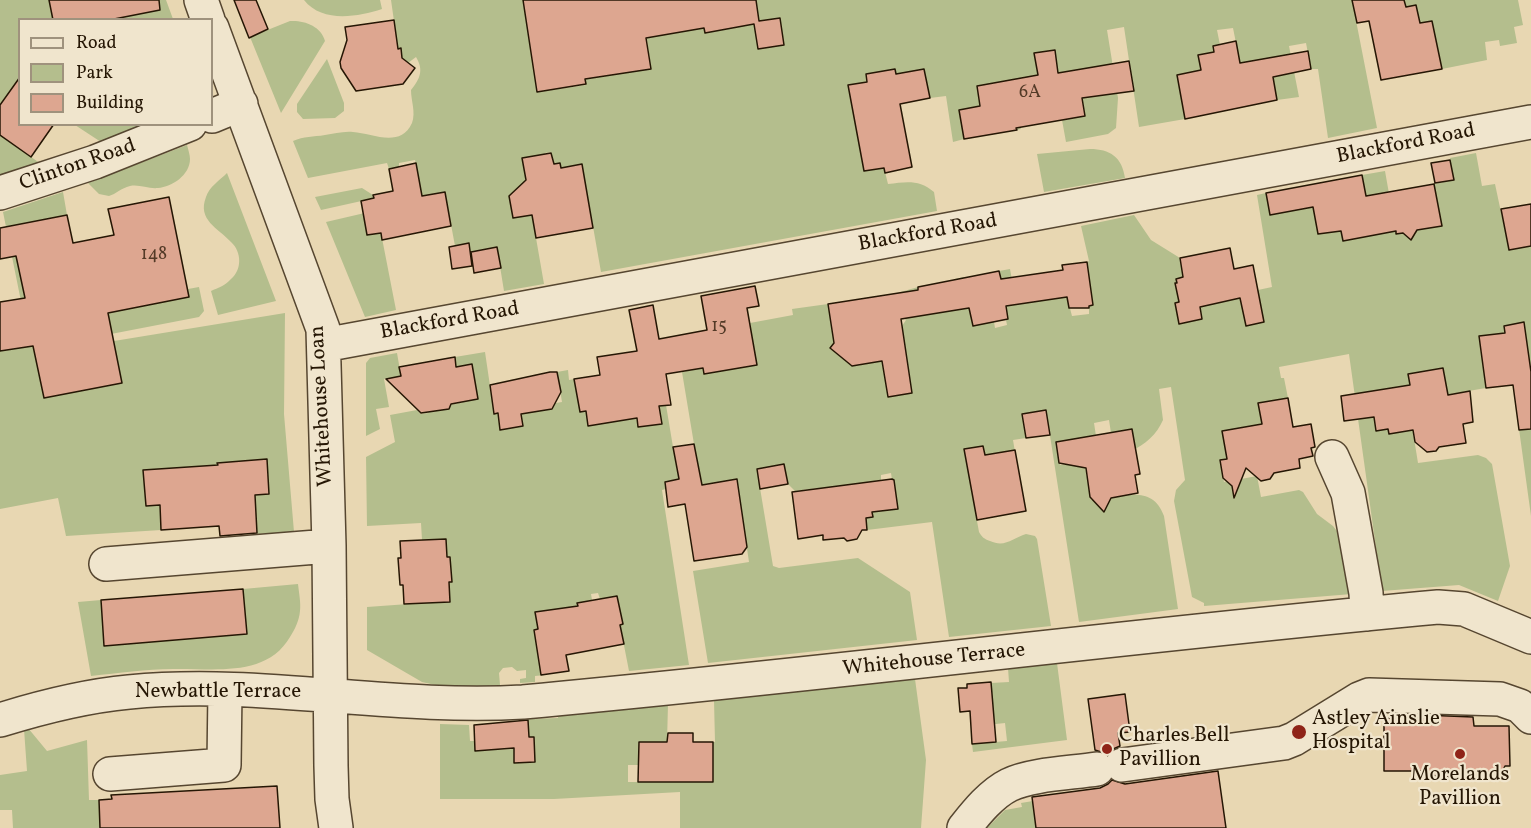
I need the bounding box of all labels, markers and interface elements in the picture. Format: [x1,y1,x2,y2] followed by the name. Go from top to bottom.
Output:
[18,18,213,126] legend
[76,31,117,56] text: Road
[76,61,113,86] text: Park
[1019,83,1041,105] house number: 6A
[76,91,144,116] text: Building
[1335,119,1477,171] street label: Blackford Road
[17,134,139,198] street label: Clinton Road
[857,209,999,259] street label: Blackford Road
[141,245,167,267] house number: 148
[379,297,521,347] street label: Blackford Road
[711,317,727,339] house number: 15
[306,325,340,487] street label: Whitehouse Loan
[841,639,1027,683] street label: Whitehouse Terrace
[135,680,301,706] street label: Newbattle Terrace
[1312,707,1440,757] place label: Astley Ainslie Hospital
[1290,723,1308,741] marker: Astley Ainslie Hospital
[1119,724,1230,774] place label: Charles Bell Pavillion
[1100,742,1114,756] marker: Charles Bell Pavillion
[1453,747,1467,761] marker: Morelands Pavillion
[1410,763,1510,813] place label: Morelands Pavillion

